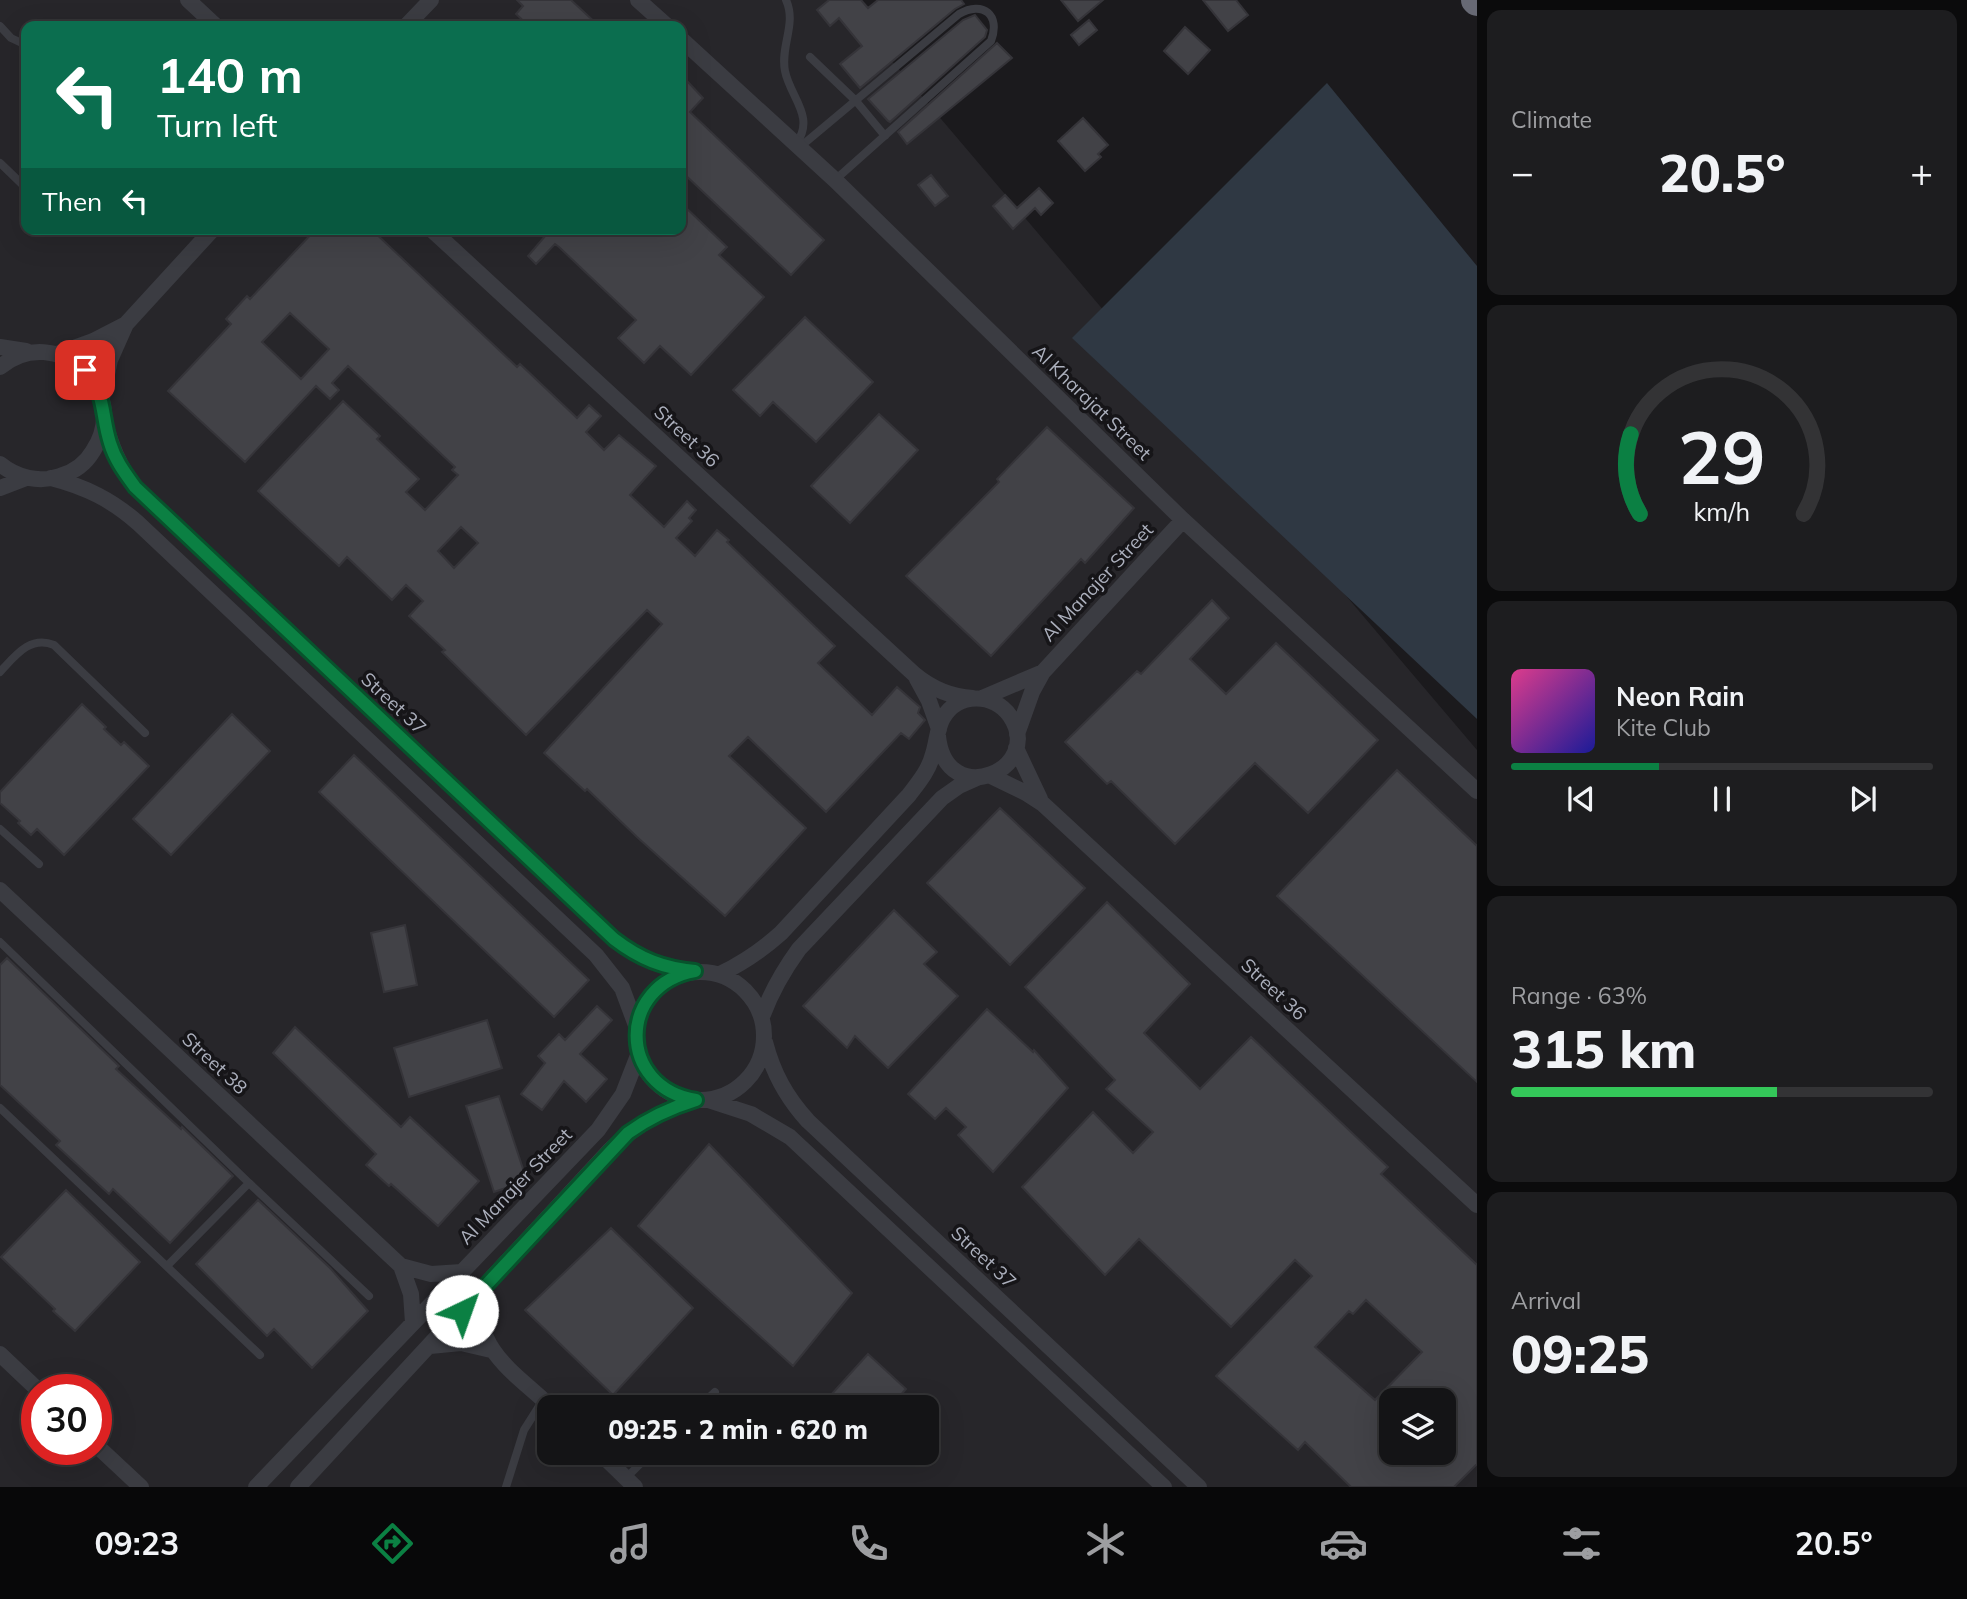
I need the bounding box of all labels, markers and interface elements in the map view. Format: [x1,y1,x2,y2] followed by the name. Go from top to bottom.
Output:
[157,44,303,105] text: 140 m
[42,49,133,140] icon: left
[157,105,277,145] text: Turn left
[1511,105,1592,134] text: Climate
[1658,140,1786,205] text: 20.5°
[1511,148,1534,196] text: −
[1910,148,1933,196] text: +
[116,182,154,220] icon: left
[42,185,102,218] text: Then
[1027,339,1157,465] street label: Al Kharajat Street
[55,340,115,400] pin
[66,351,104,389] icon: arrive
[649,400,725,472] street label: Street 36
[1678,412,1766,503] text: 29
[1694,496,1750,527] text: km/h
[1036,518,1158,646] street label: Al Manajer Street
[356,667,432,739] street label: Street 37
[1616,680,1745,713] text: Neon Rain
[1616,713,1711,742] text: Kite Club
[1562,780,1600,818] icon: previous
[1703,780,1741,818] icon: pause
[1844,780,1882,818] icon: next
[1236,953,1312,1025] street label: Street 36
[1511,981,1647,1010] text: Range · 63%
[1511,1016,1696,1081] text: 315 km
[177,1027,253,1099] street label: Street 38
[453,1122,577,1249] street label: Al Manajer Street
[946,1221,1022,1293] street label: Street 37
[425,1274,499,1348] position arrow
[1511,1286,1581,1315] text: Arrival
[1511,1321,1649,1386] text: 09:25
[21,1374,112,1465] speed limit sign: 30
[1379,1388,1456,1465] map controls
[1379,1388,1456,1465] button: layers
[608,1413,868,1446] text: 09:25 · 2 min · 620 m
[368,1519,417,1568] icon: directions
[606,1519,655,1568] icon: music
[844,1519,893,1568] icon: phone
[1081,1519,1130,1568] icon: climate
[1319,1519,1368,1568] icon: car
[1557,1519,1606,1568] icon: filters
[94,1523,179,1563] text: 09:23
[1795,1523,1873,1563] text: 20.5°

